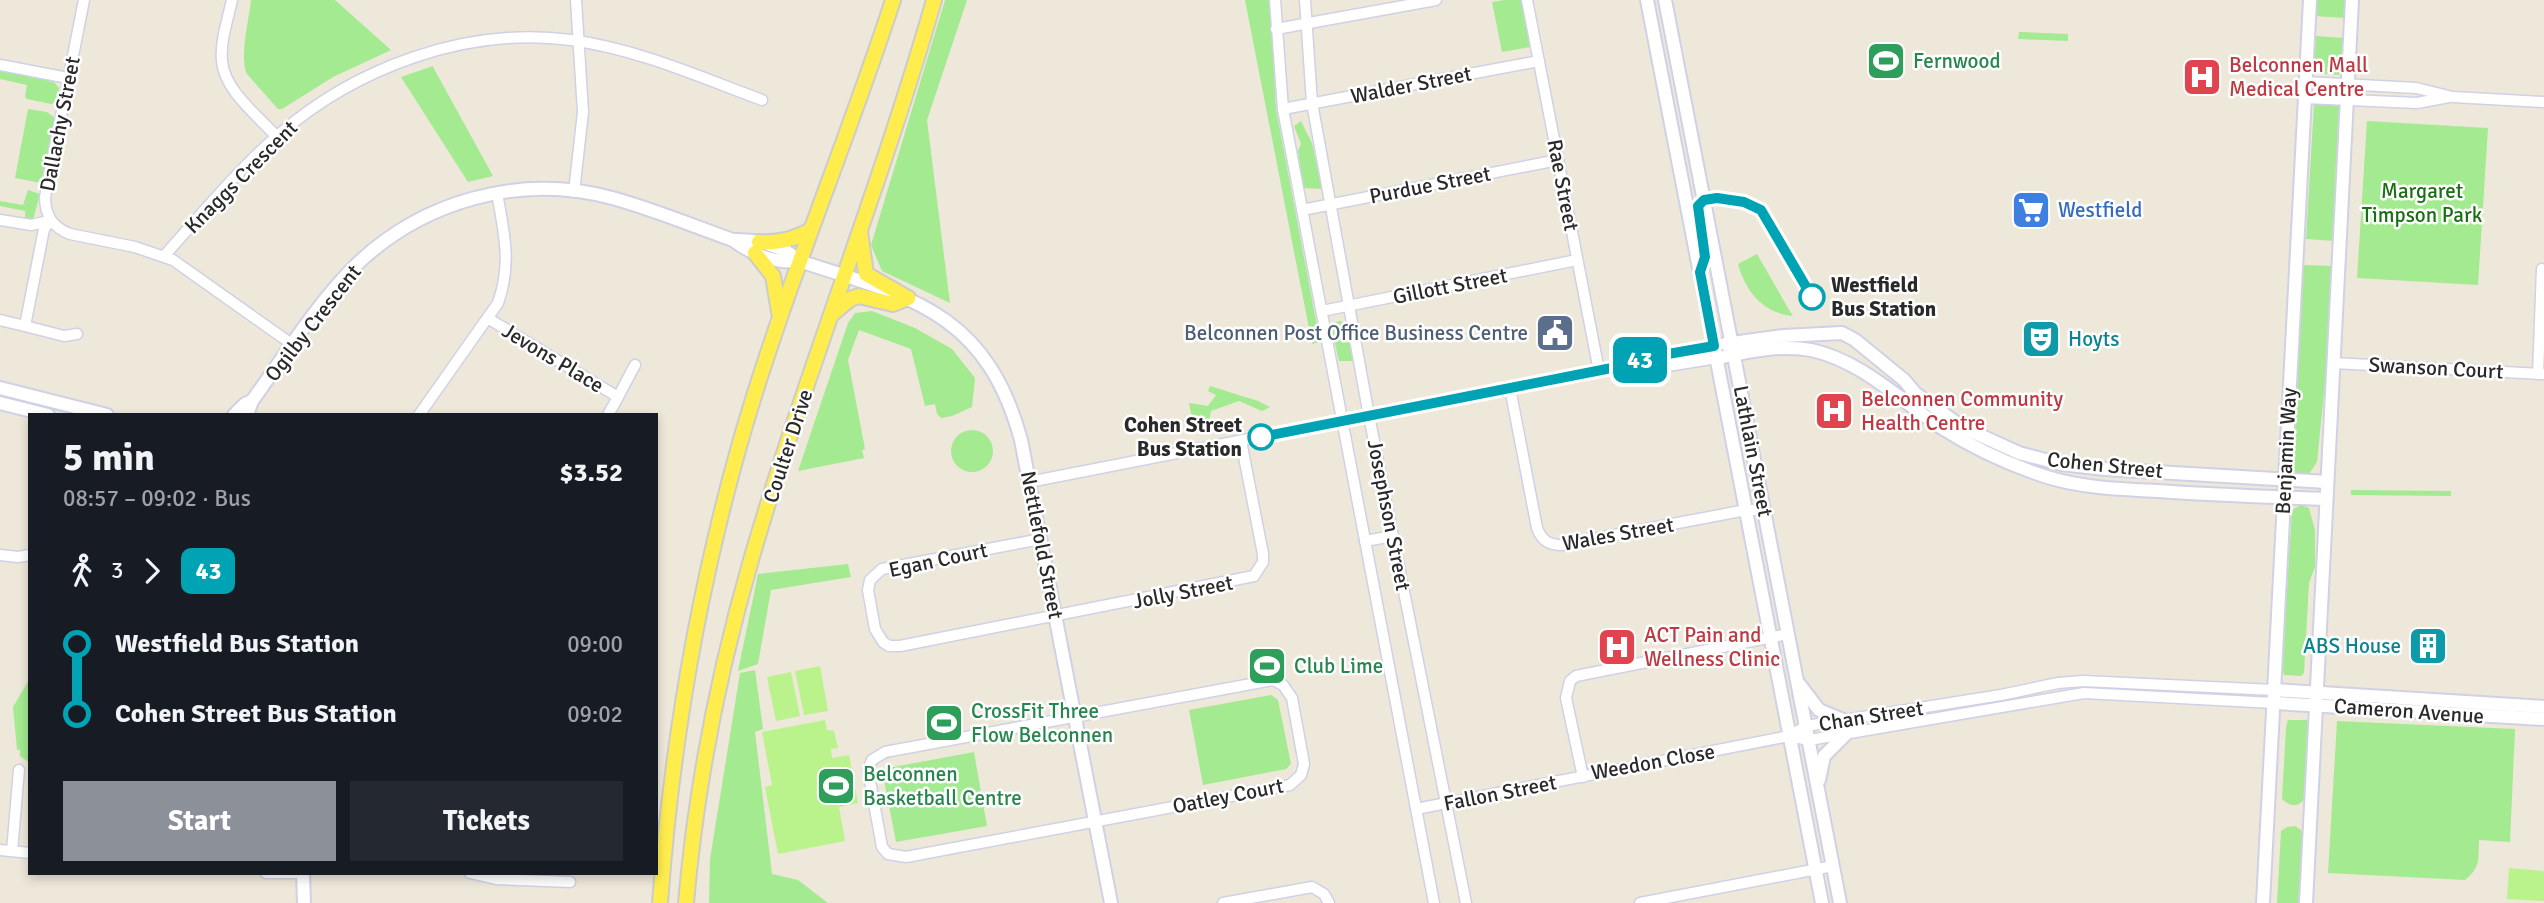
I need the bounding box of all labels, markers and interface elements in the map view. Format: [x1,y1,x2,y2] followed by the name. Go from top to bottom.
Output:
[1865,40,1907,82] sports icon: Fernwood
[1913,48,2001,74] place label: Fernwood
[2229,52,2368,102] place label: Belconnen Mall Medical Centre
[34,54,86,194] street label: Dallachy Street
[2181,56,2223,98] hospital icon: Belconnen Mall Medical Centre
[1348,61,1474,109] street label: Walder Street
[179,115,303,239] street label: Knaggs Crescent
[1541,137,1585,233] street label: Rae Street
[1367,160,1493,210] street label: Purdue Street
[2362,178,2483,228] park label: Margaret Timpson Park
[2010,189,2052,231] supermarket icon: Westfield
[2058,197,2142,223] place label: Westfield
[259,259,367,387] street label: Ogilby Crescent
[1391,262,1509,310] street label: Gillott Street
[1831,272,1936,322] place label: Westfield Bus Station
[1799,284,1825,310] marker: Westfield Bus Station
[1534,312,1576,354] public building icon: Belconnen Post Office Business Centre
[497,317,609,399] street label: Jevons Place
[2020,318,2062,360] theatre icon: Hoyts
[1184,320,1528,346] place label: Belconnen Post Office Business Centre
[2068,326,2119,352] place label: Hoyts
[1608,337,1672,383] line badge: 43
[1627,345,1653,375] text: 43
[2368,351,2504,385] street label: Swanson Court
[1728,383,1778,519] street label: Lathlain Street
[757,386,819,506] street label: Coulter Drive
[1861,386,2063,436] place label: Belconnen Community Health Centre
[2270,387,2302,515] street label: Benjamin Way
[1813,390,1855,432] hospital icon: Belconnen Community Health Centre
[1124,412,1242,462] place label: Cohen Street Bus Station
[1248,424,1274,450] marker: Cohen Street Bus Station
[63,434,155,481] text: 5 min
[1362,437,1416,593] street label: Josephson Street
[2046,446,2164,484] street label: Cohen Street
[559,457,623,489] text: $3.52
[1015,469,1069,621] street label: Nettlefold Street
[63,484,251,513] text: 08:57 – 09:02 · Bus
[1560,511,1676,557] street label: Wales Street
[886,537,990,583] street label: Egan Court
[63,552,101,590] icon: walk
[133,552,171,590] icon: forward
[111,556,123,585] text: 3
[195,556,221,586] text: 43
[1131,570,1235,614] street label: Jolly Street
[1644,622,1780,672] place label: ACT Pain and Wellness Clinic
[2407,625,2449,667] building icon: ABS House
[1596,626,1638,668] hospital icon: ACT Pain and Wellness Clinic
[115,628,359,660] text: Westfield Bus Station
[567,630,623,659] text: 09:00
[2303,633,2401,659] place label: ABS House
[1246,645,1288,687] sports icon: Club Lime
[1294,653,1383,679] place label: Club Lime
[2333,693,2485,729] street label: Cameron Avenue
[1817,695,1925,737] street label: Chan Street
[115,698,397,730] text: Cohen Street Bus Station
[971,698,1113,748] place label: CrossFit Three Flow Belconnen
[567,700,623,729] text: 09:02
[923,702,965,744] sports icon: CrossFit Three Flow Belconnen
[1589,738,1717,786] street label: Weedon Close
[863,761,1022,811] place label: Belconnen Basketball Centre
[815,765,857,807] sports icon: Belconnen Basketball Centre
[1441,769,1559,817] street label: Fallon Street
[1170,773,1286,819] street label: Oatley Court
[63,781,336,861] button: Start
[350,781,623,861] button: Tickets

